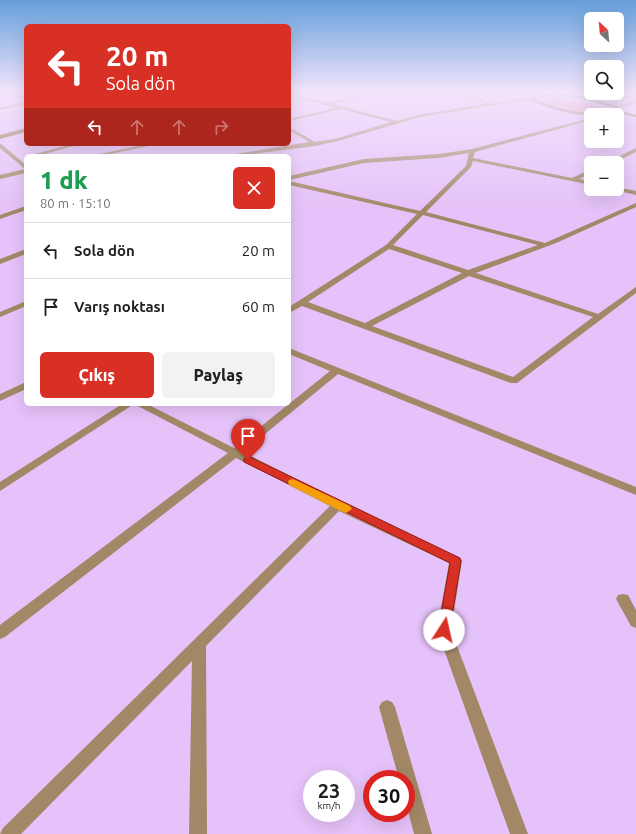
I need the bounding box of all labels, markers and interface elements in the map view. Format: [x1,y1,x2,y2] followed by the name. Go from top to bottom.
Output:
[584,12,624,52] north arrow
[584,12,624,196] map controls
[40,40,92,92] icon: left
[106,40,168,71] text: 20 m
[584,60,624,100] button: search
[106,73,175,93] text: Sola dön
[584,108,624,148] button: +
[84,116,106,138] icon: left
[126,116,148,138] icon: ahead
[168,116,190,138] icon: ahead
[210,116,232,138] icon: right
[584,156,624,196] button: −
[40,167,88,194] text: 1 dk
[233,167,275,209] button: close
[40,196,111,210] text: 80 m · 15:10
[40,240,62,262] icon: left
[74,242,135,259] text: Sola dön
[242,242,275,259] text: 20 m
[40,296,62,318] icon: arrive
[74,298,165,315] text: Varış noktası
[242,298,275,315] text: 60 m
[40,352,154,398] button: Çıkış
[162,352,275,398] button: Paylaş
[231,419,265,460] pin
[237,425,259,447] icon: arrive
[423,609,465,651] position arrow
[363,770,415,822] speed limit sign: 30
[318,779,340,802] text: 23
[317,800,341,811] text: km/h

